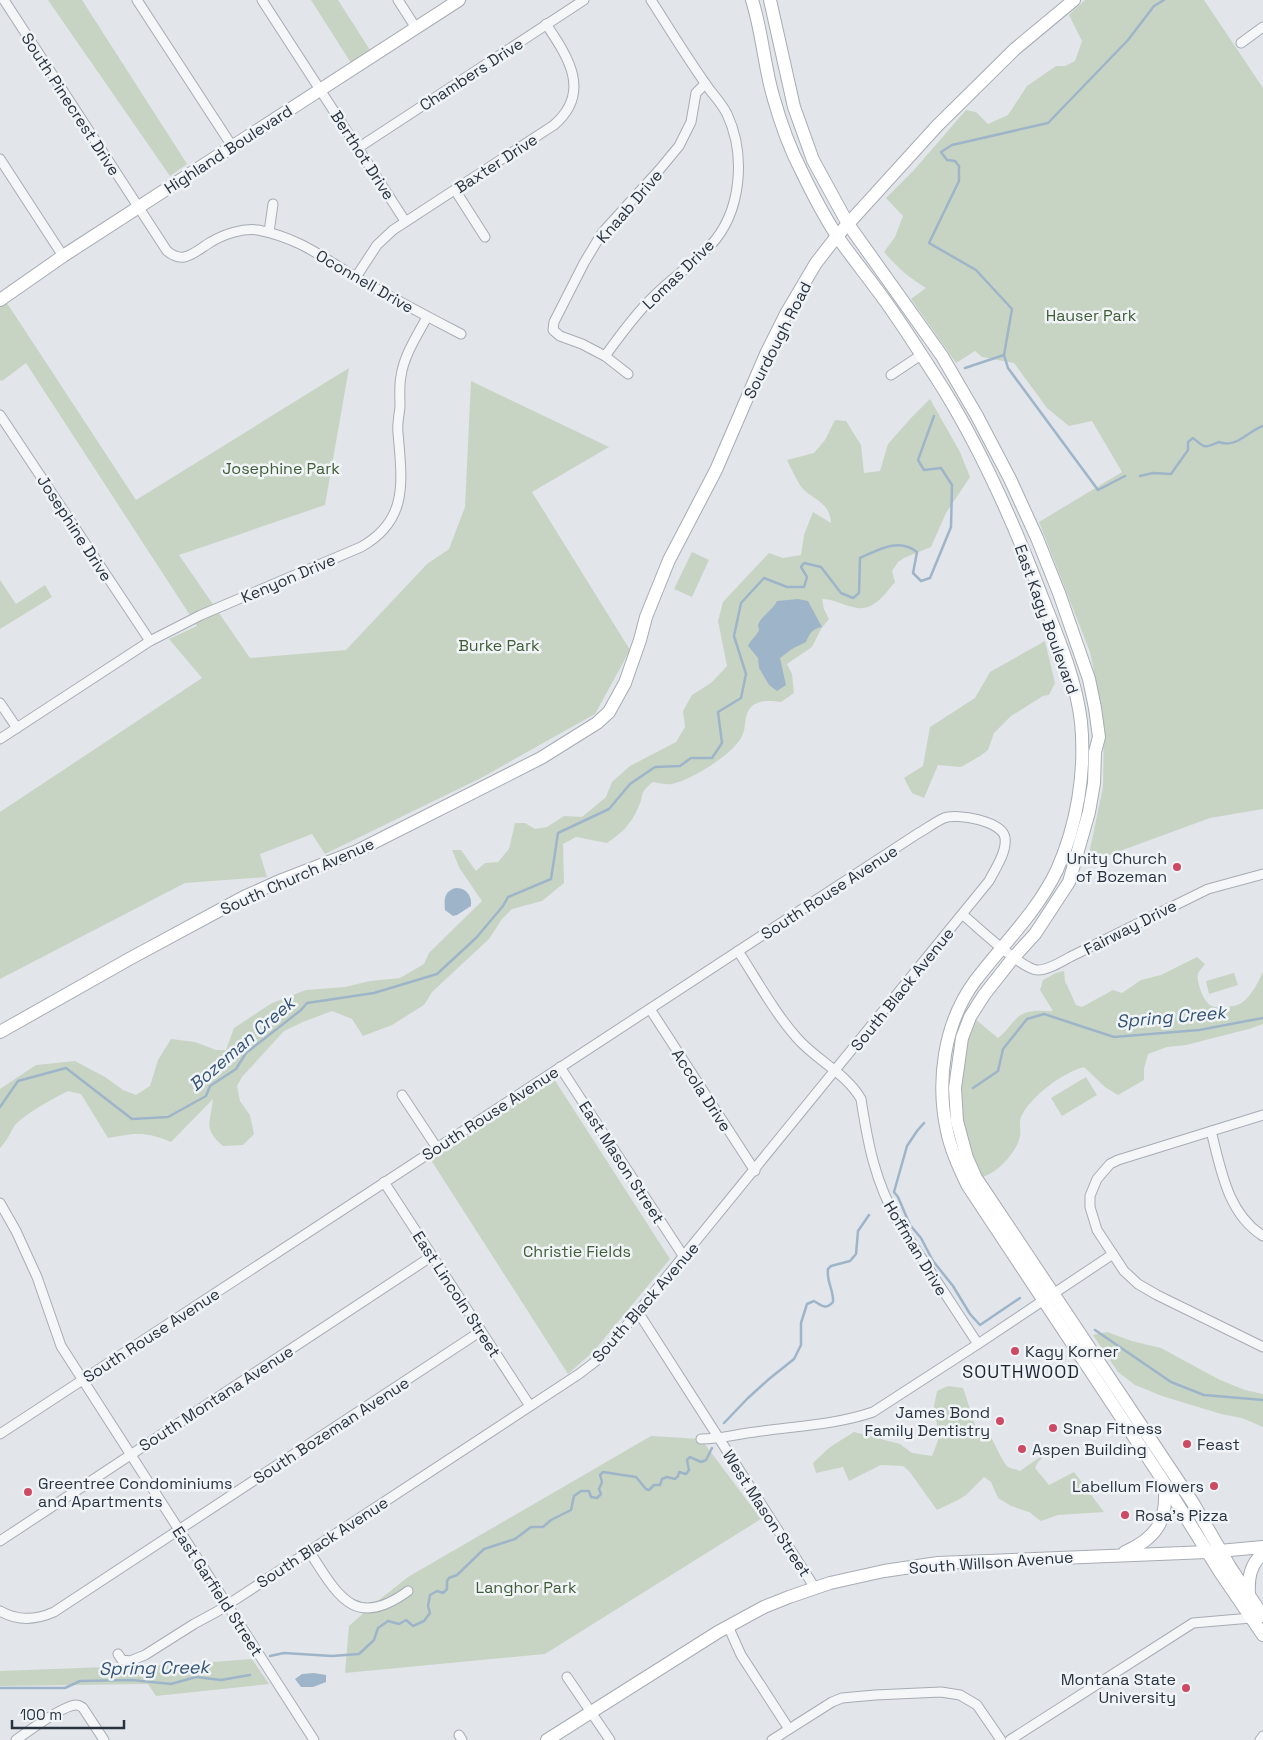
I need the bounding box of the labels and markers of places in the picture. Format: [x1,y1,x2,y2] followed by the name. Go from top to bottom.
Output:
[1066,848,1167,887] place label: Unity Church of Bozeman
[1171,861,1183,873] marker: Unity Church of Bozeman
[1025,1341,1119,1362] place label: Kagy Korner
[1009,1345,1021,1357] marker: Kagy Korner
[864,1402,990,1441] place label: James Bond Family Dentistry
[994,1415,1006,1427] marker: James Bond Family Dentistry
[1063,1418,1162,1439] place label: Snap Fitness
[1047,1422,1059,1434] marker: Snap Fitness
[1197,1434,1240,1455] place label: Feast
[1181,1438,1193,1450] marker: Feast
[1032,1439,1147,1460] place label: Aspen Building
[1016,1443,1028,1455] marker: Aspen Building
[38,1473,233,1512] place label: Greentree Condominiums and Apartments
[1072,1476,1204,1497] place label: Labellum Flowers
[1208,1480,1220,1492] marker: Labellum Flowers
[22,1486,34,1498] marker: Greentree Condominiums and Apartments
[1135,1505,1228,1526] place label: Rosa's Pizza
[1119,1509,1131,1521] marker: Rosa's Pizza
[1061,1669,1176,1708] place label: Montana State University
[1180,1682,1192,1694] marker: Montana State University

